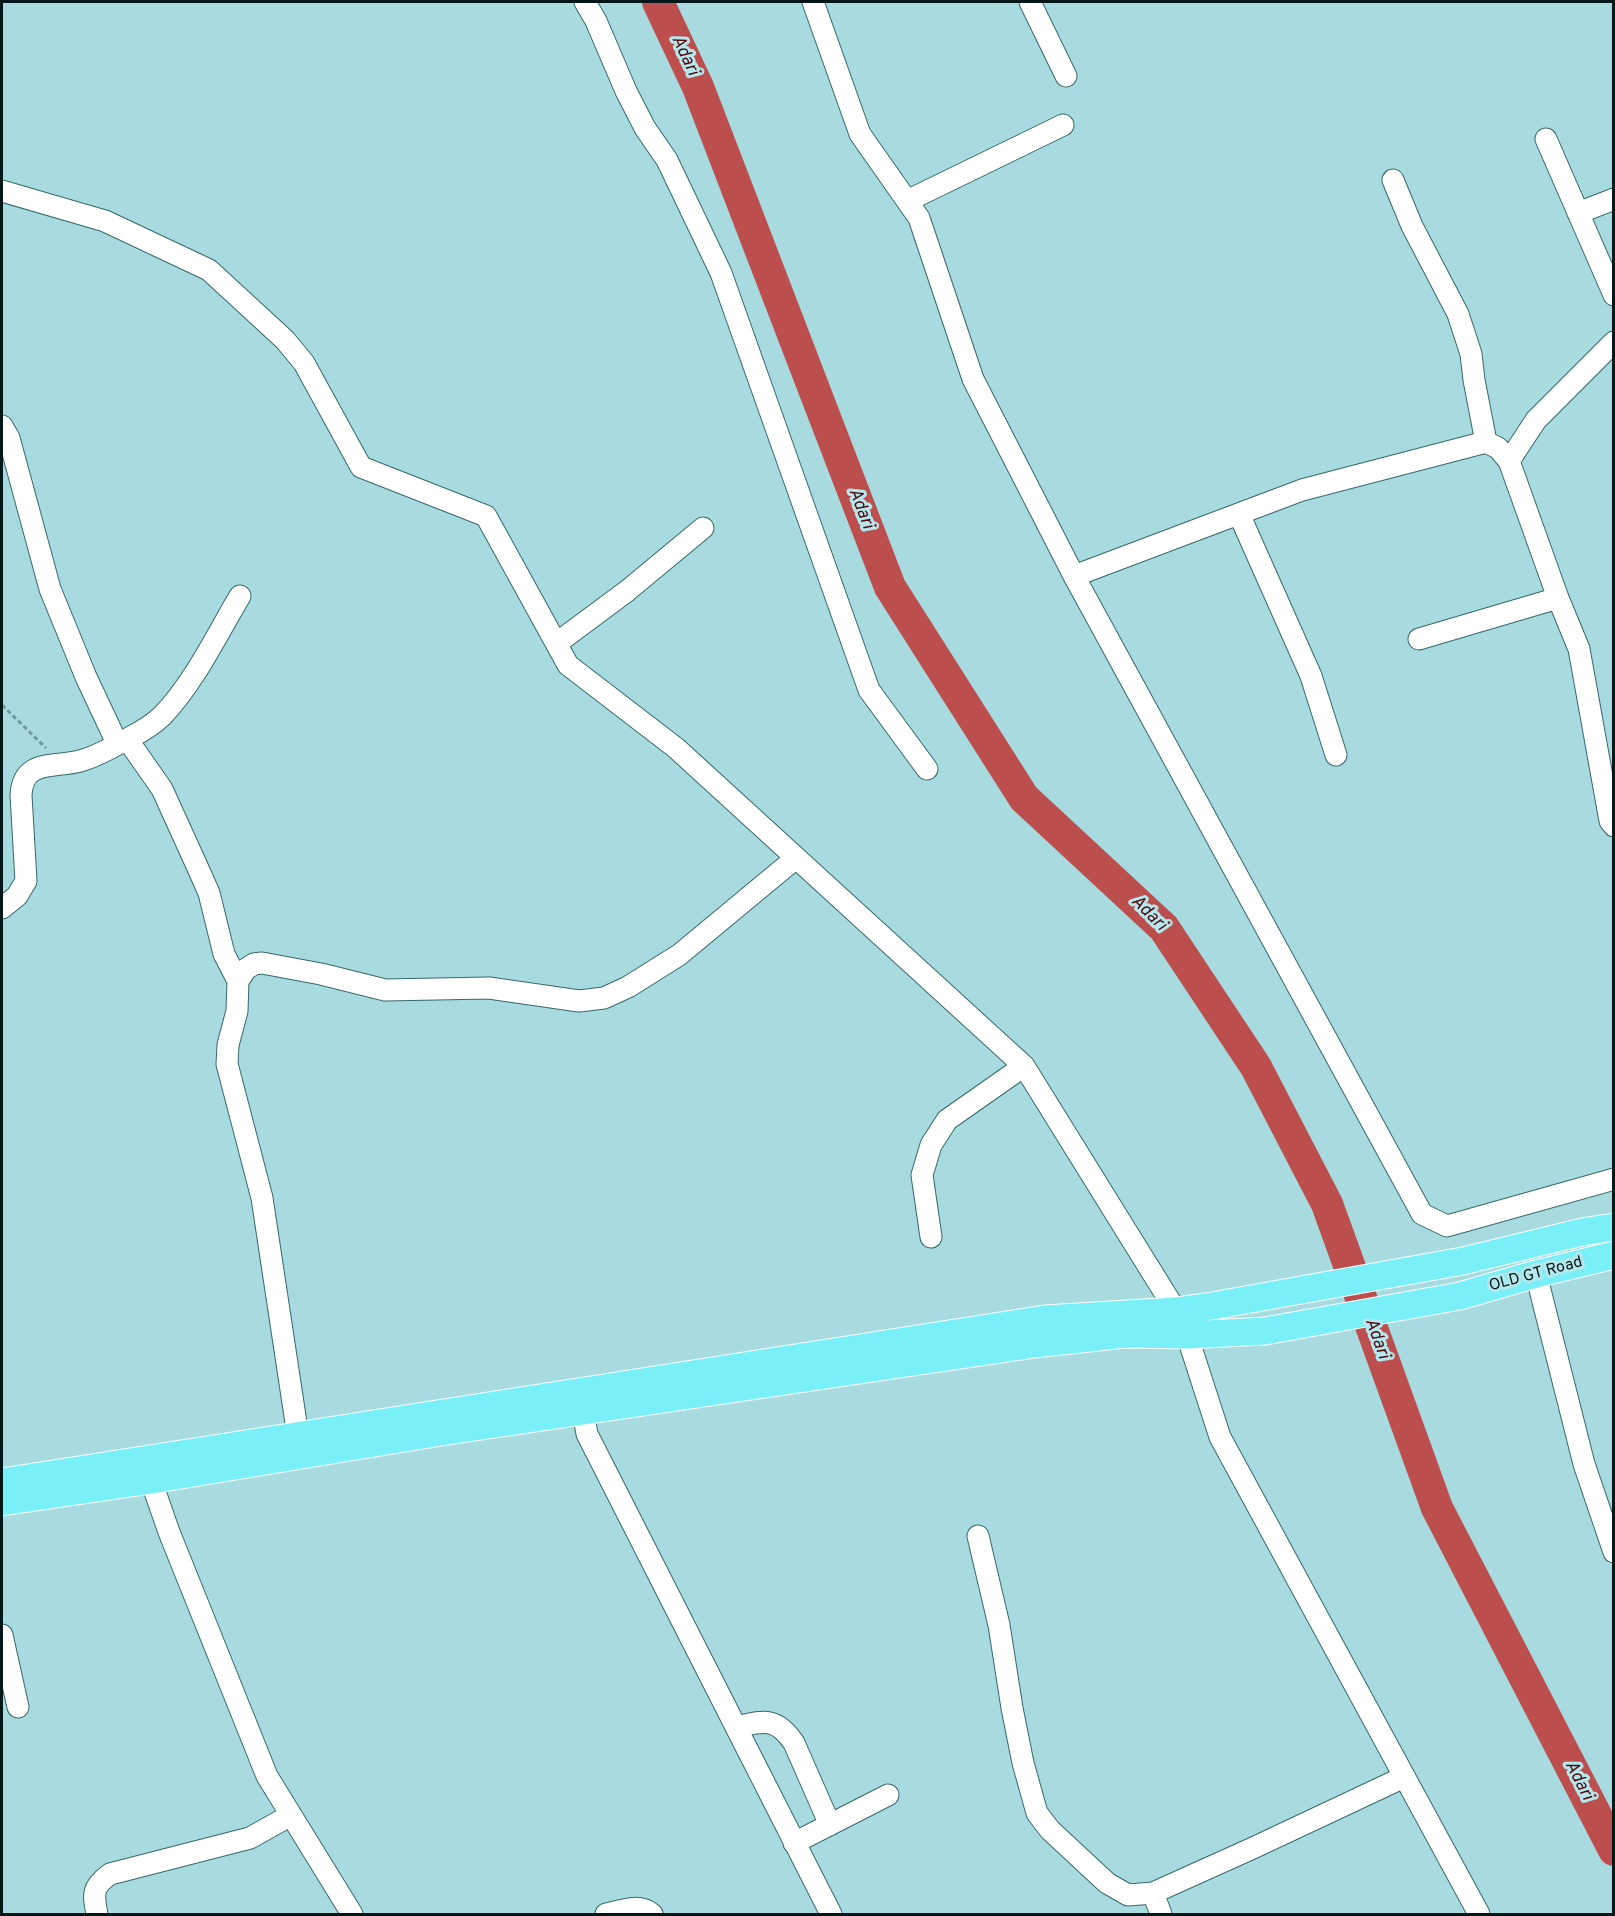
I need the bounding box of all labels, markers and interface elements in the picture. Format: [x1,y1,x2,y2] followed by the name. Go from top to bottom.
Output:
[665,32,703,80] water label: Adari
[842,486,878,532] water label: Adari
[1126,892,1170,936] water label: Adari
[1487,1253,1585,1297] street label: OLD GT Road
[1359,1316,1393,1362] water label: Adari
[1559,1757,1597,1805] water label: Adari

